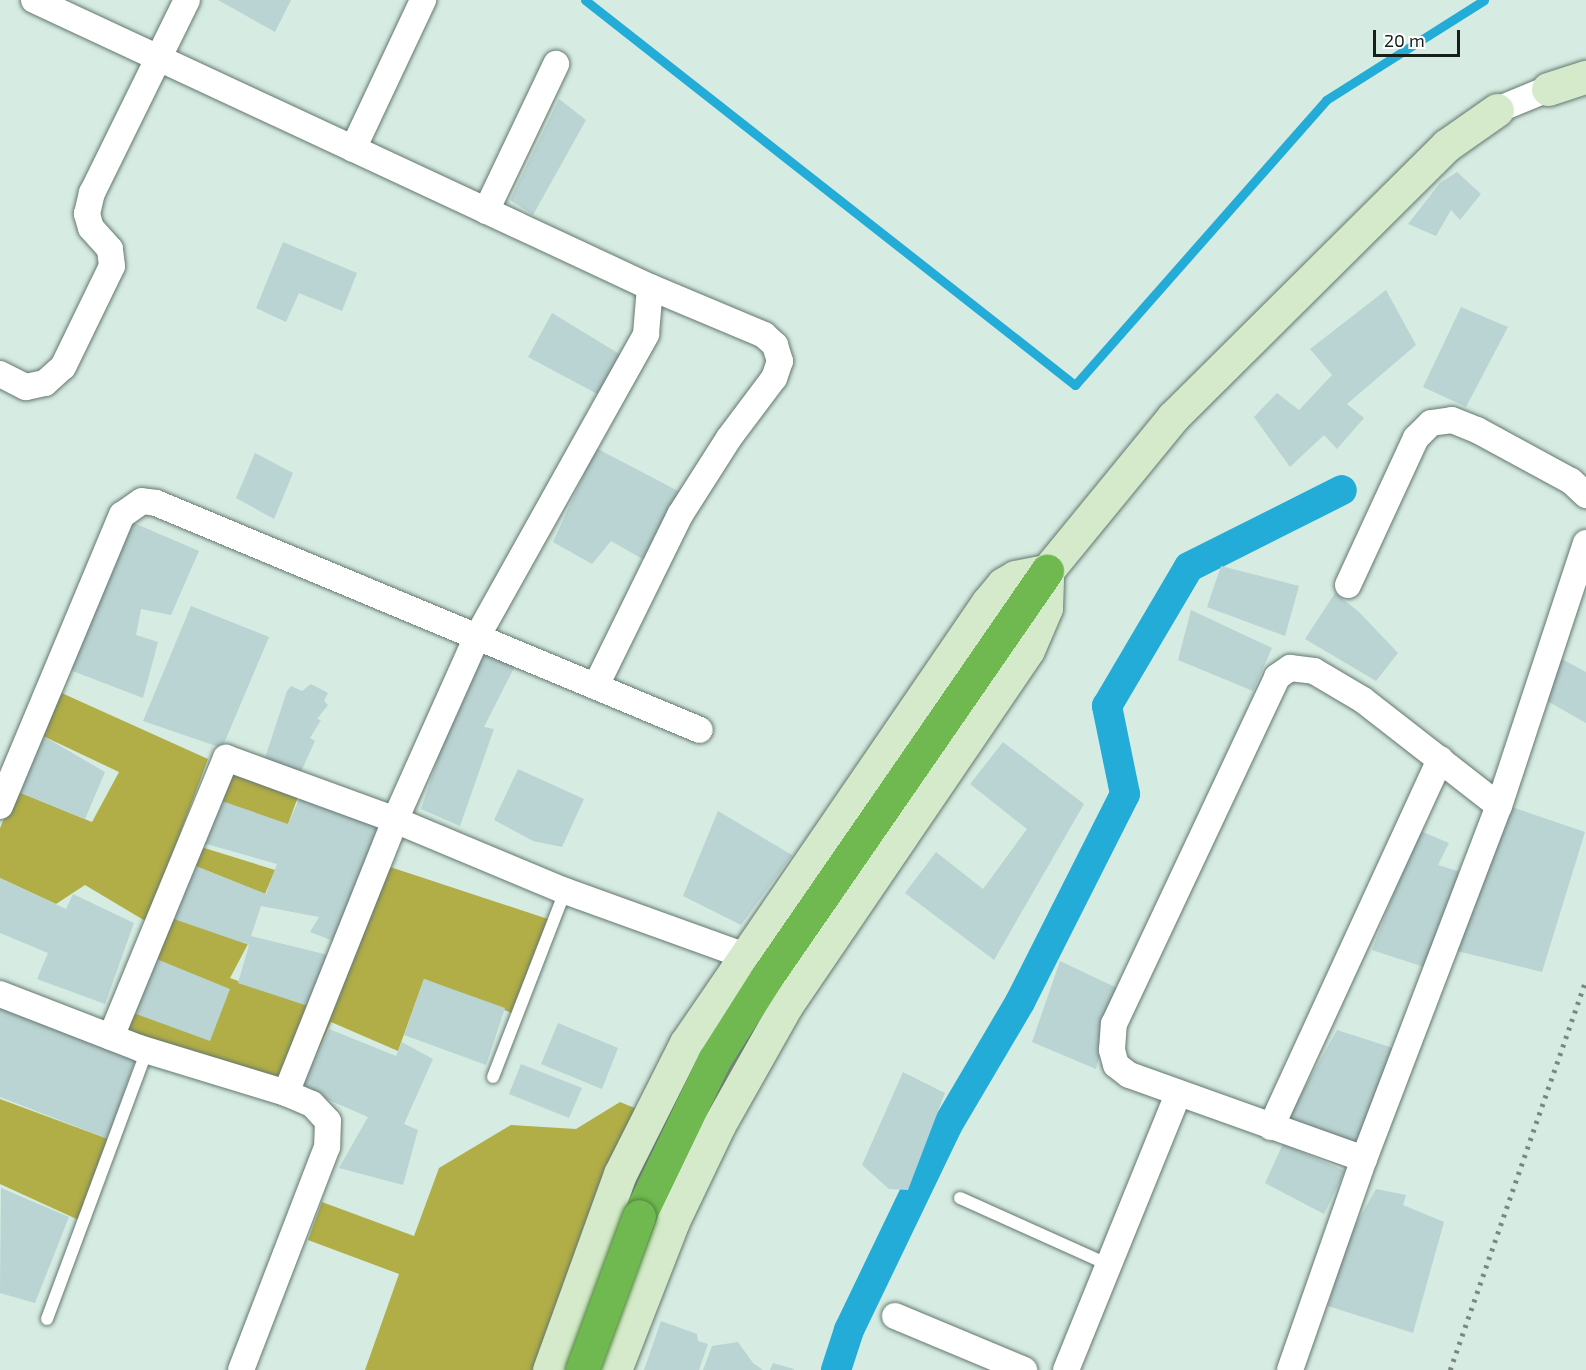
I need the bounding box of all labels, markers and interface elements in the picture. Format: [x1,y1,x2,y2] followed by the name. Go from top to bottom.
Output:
[1376,18,1463,56] scale bar
[1384,29,1425,51] text: 20 m

